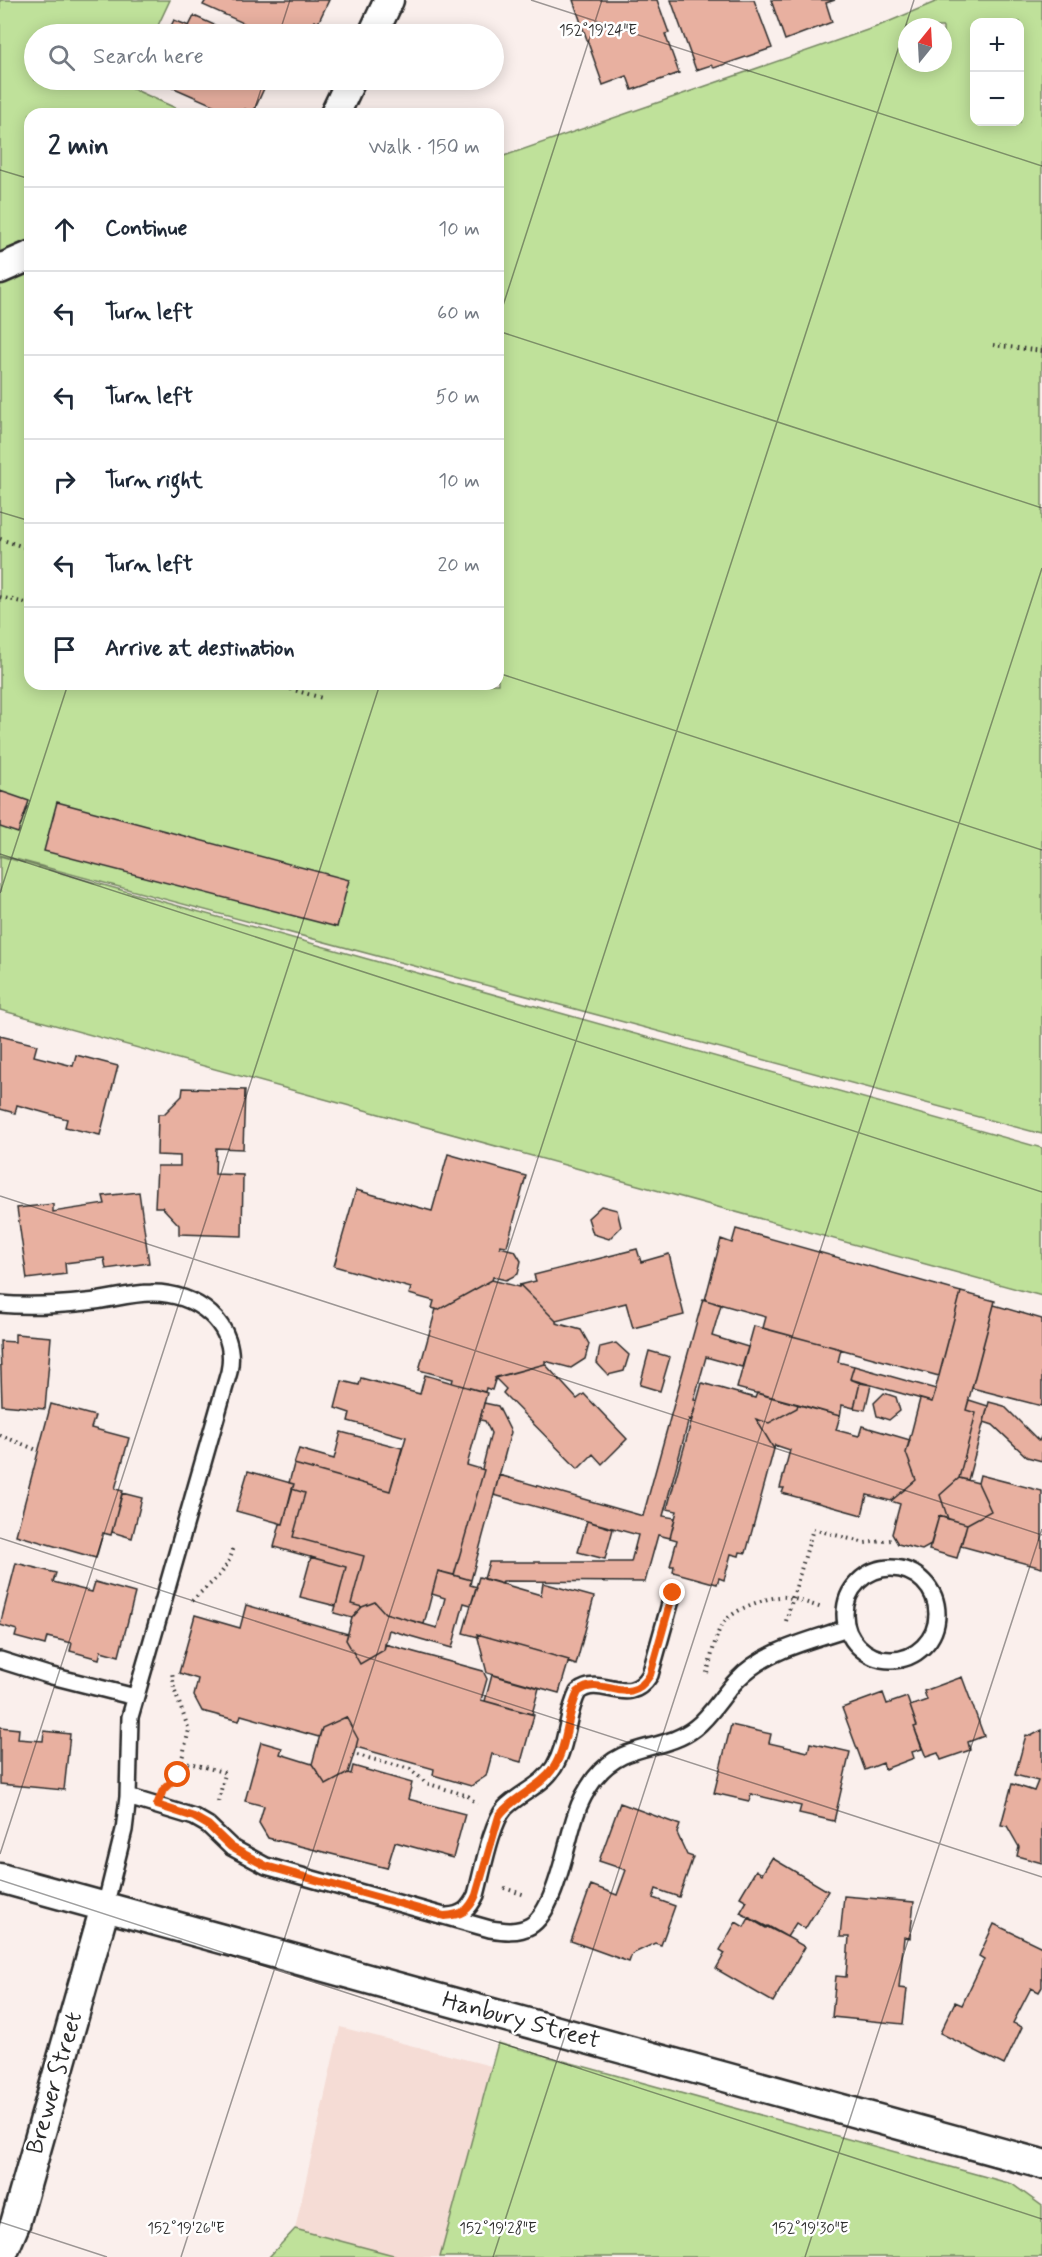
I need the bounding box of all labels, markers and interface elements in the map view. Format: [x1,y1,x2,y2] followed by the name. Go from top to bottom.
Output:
[898,18,952,72] north arrow
[970,18,1024,126] map controls
[970,18,1024,72] button: +
[559,21,637,41] text: 152°19'24"E
[24,24,504,90] search box
[45,41,78,74] icon: search
[93,43,204,71] text: Search here
[970,72,1024,126] button: −
[48,130,109,164] text: 2 min
[368,134,480,161] text: Walk · 150 m
[48,213,81,246] icon: ahead
[105,215,187,243] text: Continue
[438,216,480,243] text: 10 m
[48,297,81,330] icon: left
[105,299,193,327] text: Turn left
[437,300,480,327] text: 60 m
[48,381,81,414] icon: left
[105,383,193,411] text: Turn left
[435,384,480,411] text: 50 m
[48,465,81,498] icon: right
[105,467,203,495] text: Turn right
[438,468,480,495] text: 10 m
[48,549,81,582] icon: left
[105,551,193,579] text: Turn left
[437,552,480,579] text: 20 m
[48,633,81,666] icon: arrive
[105,635,295,663] text: Arrive at destination
[659,1579,685,1605] route end
[164,1761,190,1787] route start
[439,1985,603,2057] street label: Hanbury Street
[20,2008,90,2158] street label: Brewer Street
[147,2219,225,2239] text: 152°19'26"E
[459,2219,537,2239] text: 152°19'28"E
[771,2219,849,2239] text: 152°19'30"E

